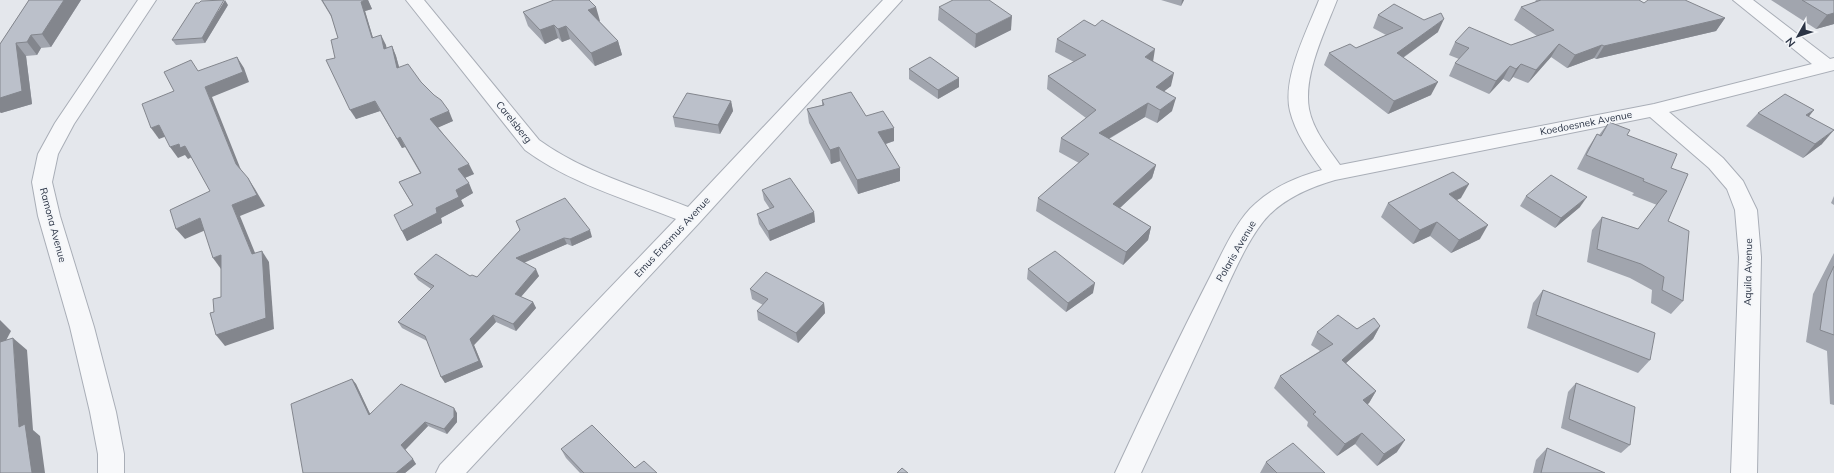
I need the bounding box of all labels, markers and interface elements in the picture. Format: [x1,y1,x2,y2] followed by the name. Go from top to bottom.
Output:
[1778,16,1818,56] north arrow
[1782,35,1798,50] text: N
[493,98,535,146] street label: Carelsberg
[1539,108,1633,138] street label: Koedoesnek Avenue
[37,186,69,264] street label: Ramona Avenue
[631,194,713,280] street label: Emus Erasmus Avenue
[1213,218,1259,284] street label: Polaris Avenue
[1741,238,1755,306] street label: Aquila Avenue

